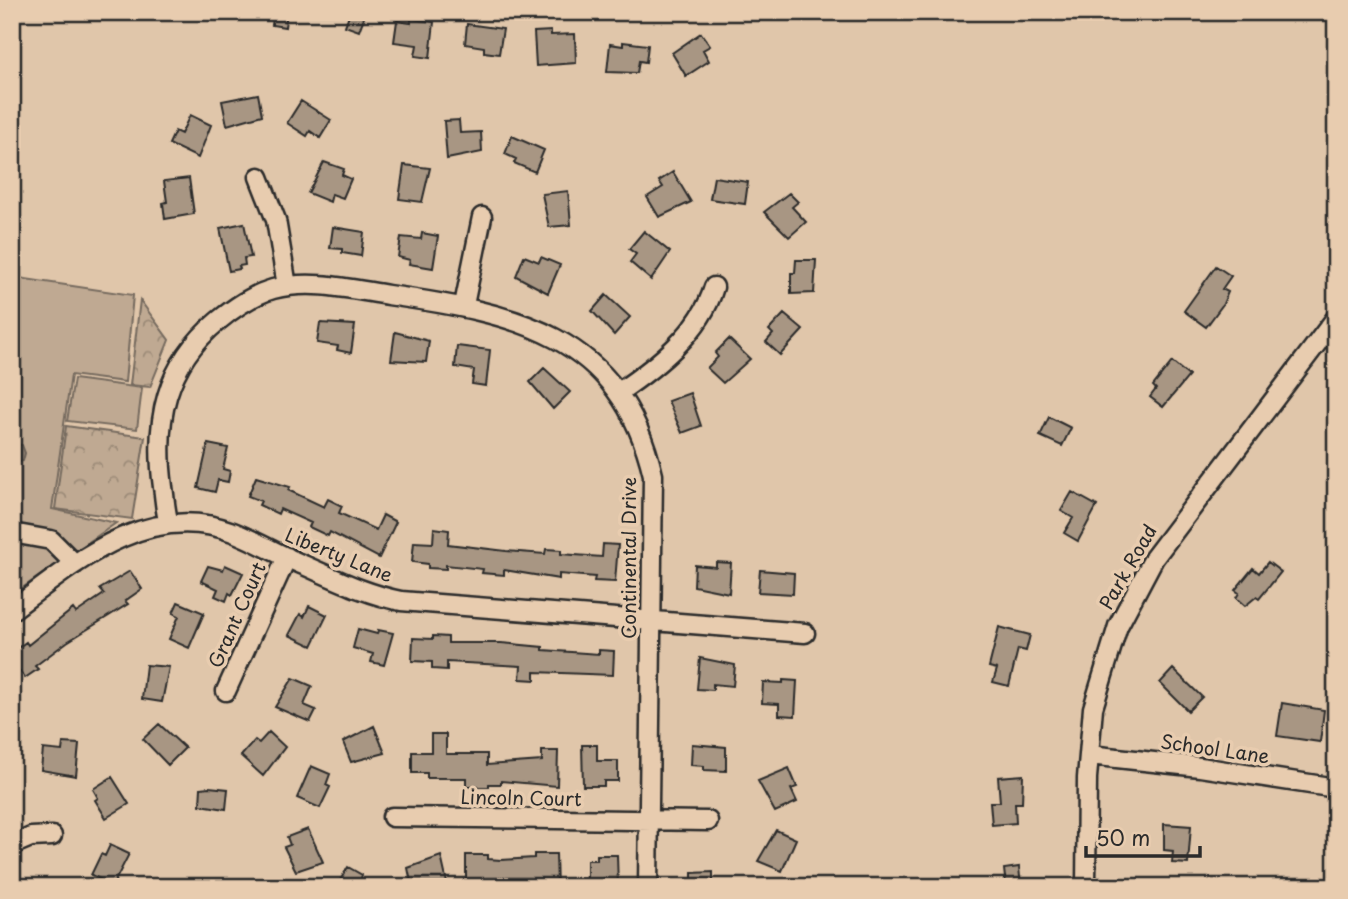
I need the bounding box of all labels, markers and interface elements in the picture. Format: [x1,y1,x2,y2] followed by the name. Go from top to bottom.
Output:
[614,477,642,639] street label: Continental Drive
[1091,519,1163,614] street label: Park Road
[281,520,397,588] street label: Liberty Lane
[200,557,272,672] street label: Grant Court
[1159,727,1271,770] street label: School Lane
[460,782,582,812] street label: Lincoln Court
[1086,815,1199,859] scale bar
[1096,821,1150,853] text: 50 m

